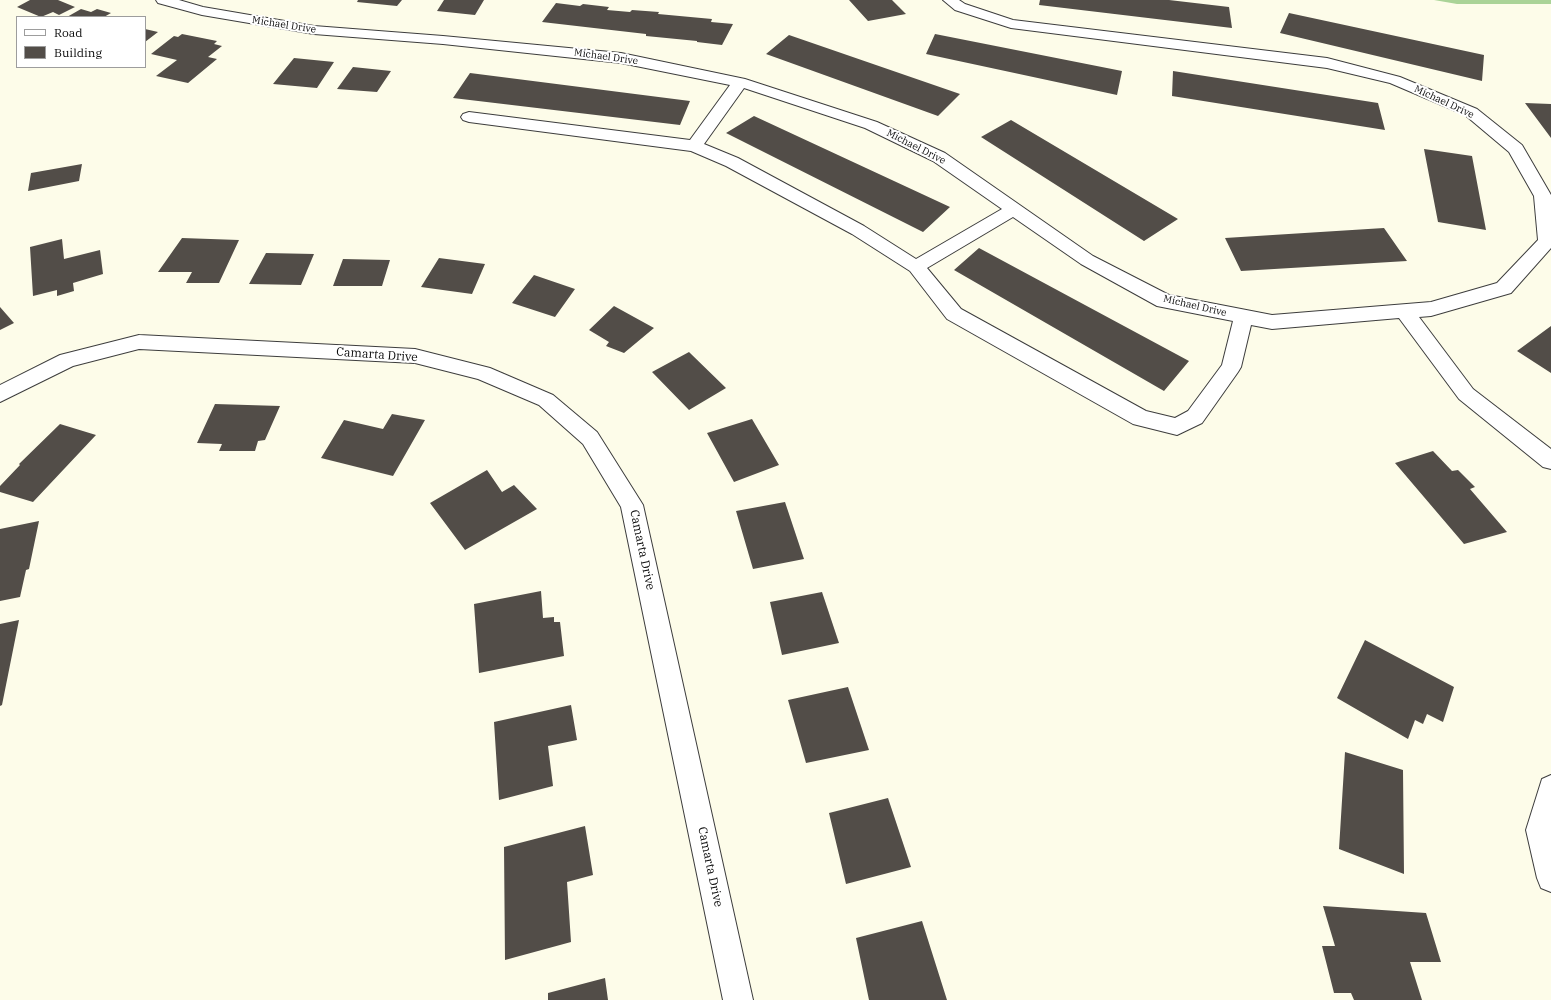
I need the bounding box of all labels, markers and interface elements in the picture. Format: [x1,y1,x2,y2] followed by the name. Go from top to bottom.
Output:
[251,14,317,36] street label: Michael Drive
[16,16,146,68] legend
[54,25,83,40] text: Road
[54,45,102,60] text: Building
[573,47,639,67] street label: Michael Drive
[1412,83,1476,121] street label: Michael Drive
[884,127,948,167] street label: Michael Drive
[1162,293,1228,319] street label: Michael Drive
[336,345,418,365] street label: Camarta Drive
[626,509,658,591] street label: Camarta Drive
[694,826,726,908] street label: Camarta Drive

